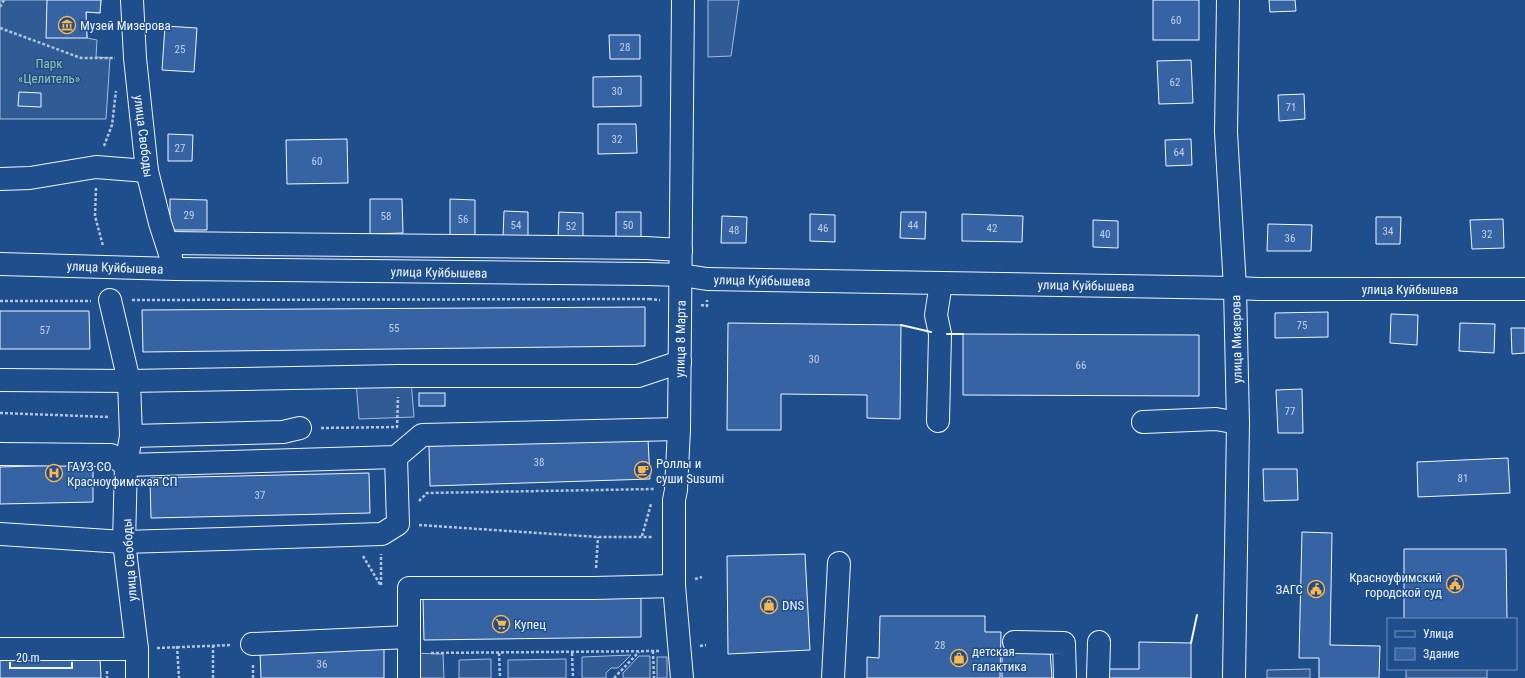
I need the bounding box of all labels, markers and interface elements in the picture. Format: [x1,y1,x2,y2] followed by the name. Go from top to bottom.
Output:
[1171,14,1181,27] house number: 60
[57,15,77,35] museum icon: Музей Мизерова
[80,18,171,33] place label: Музей Мизерова
[620,41,630,54] house number: 28
[175,43,185,56] house number: 25
[18,56,80,86] park label: Парк «Целитель»
[1170,76,1180,89] house number: 62
[612,85,622,98] house number: 30
[131,94,156,178] street label: улица Свободы
[1286,101,1296,114] house number: 71
[612,133,622,146] house number: 32
[175,142,185,155] house number: 27
[1174,146,1185,159] house number: 64
[312,155,322,168] house number: 60
[184,209,194,222] house number: 29
[381,210,391,223] house number: 58
[458,213,468,226] house number: 56
[511,219,522,232] house number: 54
[623,219,633,232] house number: 50
[908,219,919,232] house number: 44
[566,220,576,233] house number: 52
[818,222,828,235] house number: 46
[987,222,997,235] house number: 42
[729,224,739,237] house number: 48
[1383,225,1394,238] house number: 34
[1100,228,1110,241] house number: 40
[1482,228,1492,241] house number: 32
[1285,232,1295,245] house number: 36
[66,258,164,277] street label: улица Куйбышева
[391,264,487,281] street label: улица Куйбышева
[714,272,810,289] street label: улица Куйбышева
[1038,277,1134,294] street label: улица Куйбышева
[1362,282,1458,297] street label: улица Куйбышева
[1228,295,1245,383] street label: улица Мизерова
[672,300,689,378] street label: улица 8 Марта
[1297,319,1307,332] house number: 75
[389,322,399,335] house number: 55
[40,324,50,337] house number: 57
[809,353,819,366] house number: 30
[1076,359,1086,372] house number: 66
[1285,405,1295,418] house number: 77
[534,456,544,469] house number: 38
[656,456,724,486] place label: Роллы и суши Susumi
[67,459,178,489] place label: ГАУЗ СО Красноуфимская СП
[633,460,653,480] cafe icon: Роллы и суши Susumi
[44,463,64,483] hospital icon: ГАУЗ СО Красноуфимская СП
[1458,472,1468,485] house number: 81
[255,489,265,502] house number: 37
[119,518,140,602] street label: улица Свободы
[1349,570,1442,600] place label: Красноуфимский городской суд
[1445,574,1465,594] public building icon: Красноуфимский городской суд
[1306,579,1326,599] public building icon: ЗАГС
[1275,582,1303,597] place label: ЗАГС
[759,595,779,615] shop icon: DNS
[782,598,804,613] place label: DNS
[491,614,511,634] supermarket icon: Купец
[514,617,546,632] place label: Купец
[1387,618,1517,670] legend
[1423,627,1454,641] text: Улица
[935,639,945,652] house number: 28
[10,644,72,670] scale bar
[972,644,1027,674] place label: детская галактика
[1423,647,1460,661] text: Здание
[949,648,969,668] shop icon: детская галактика
[16,651,40,665] text: 20 m
[317,658,327,671] house number: 36

